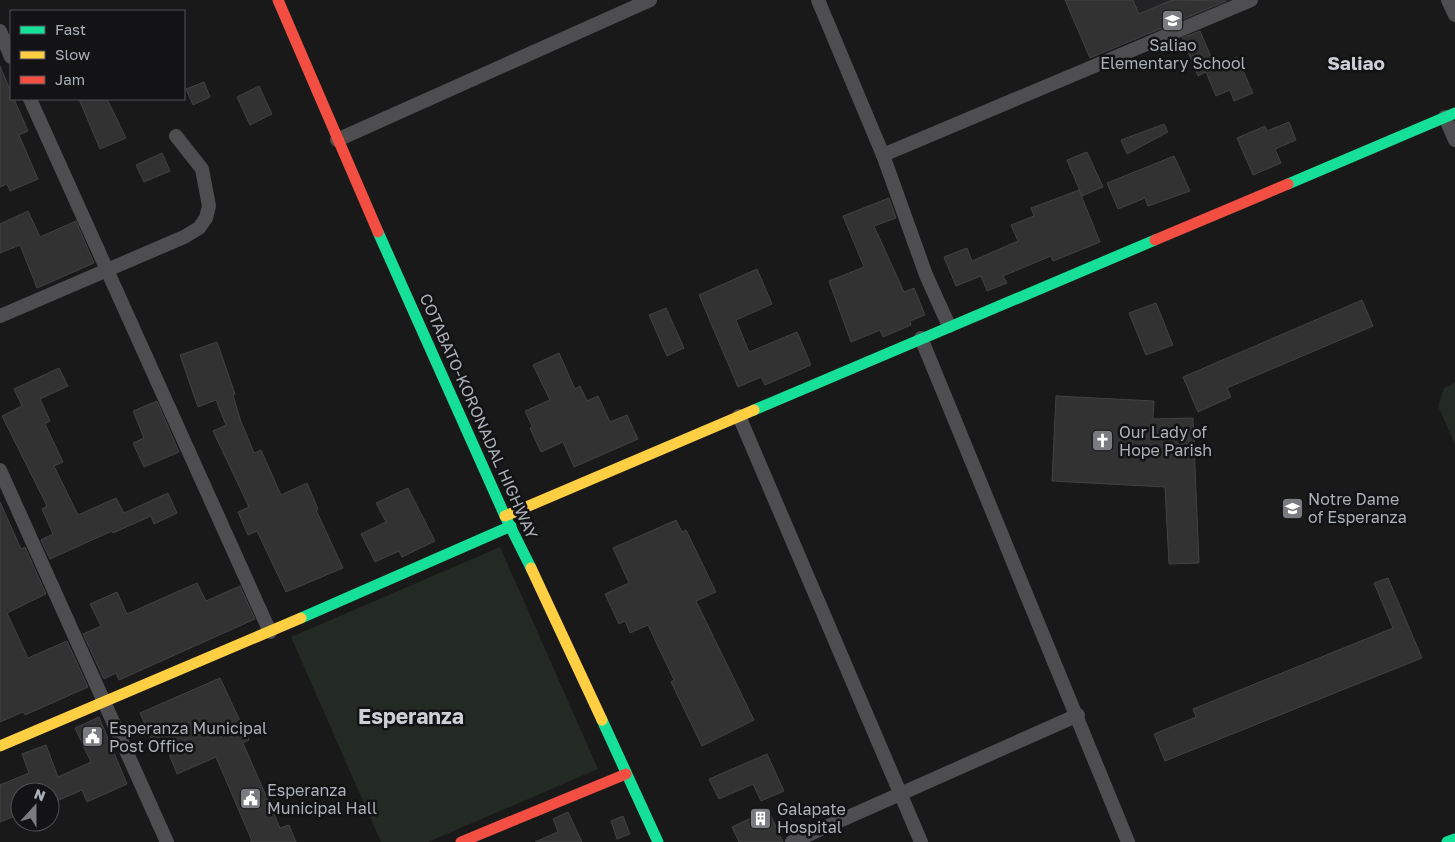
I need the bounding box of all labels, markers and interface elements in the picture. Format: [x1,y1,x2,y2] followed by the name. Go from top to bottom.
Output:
[1161,9,1185,33] school or university icon: Saliao Elementary School
[10,10,185,100] legend
[55,20,86,38] text: Fast
[1100,35,1246,73] place label: Saliao Elementary School
[55,45,90,63] text: Slow
[1327,51,1385,74] district label: Saliao
[55,70,85,88] text: Jam
[416,290,543,542] street label: COTABATO-KORONADAL HIGHWAY
[1119,422,1212,460] place label: Our Lady of Hope Parish
[1091,429,1115,453] church icon: Our Lady of Hope Parish
[1308,489,1407,527] place label: Notre Dame of Esperanza
[1280,496,1304,520] school or university icon: Notre Dame of Esperanza
[358,703,464,729] district label: Esperanza
[109,718,267,756] place label: Esperanza Municipal Post Office
[81,725,105,749] public building icon: Esperanza Municipal Post Office
[267,780,377,818] place label: Esperanza Municipal Hall
[10,782,60,832] north arrow
[32,785,48,804] text: N
[239,787,263,811] public building icon: Esperanza Municipal Hall
[777,799,846,837] place label: Galapate Hospital
[749,806,773,830] building icon: Galapate Hospital

